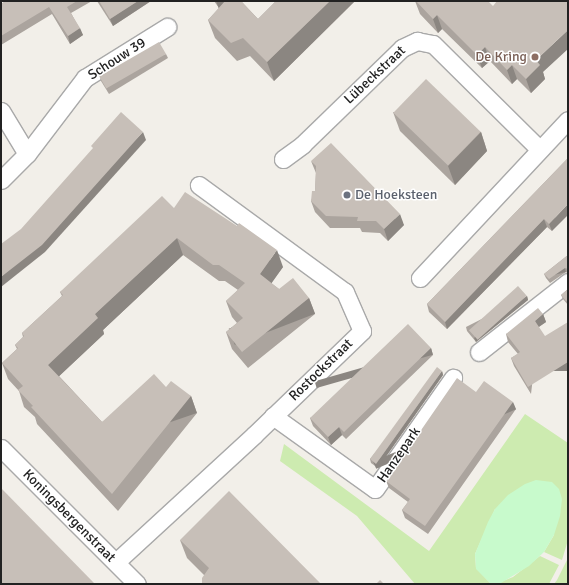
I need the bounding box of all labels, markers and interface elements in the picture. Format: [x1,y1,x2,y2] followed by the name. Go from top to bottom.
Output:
[85,34,149,84] street label: Schouw 39
[341,42,409,108] street label: Lübeckstraat
[475,49,527,65] place label: De Kring
[530,52,540,62] marker: De Kring
[355,187,437,203] place label: De Hoeksteen
[342,190,352,200] marker: De Hoeksteen
[286,335,356,405] street label: Rostockstraat
[374,424,424,486] street label: Hanzepark
[19,466,119,566] street label: Koningsbergenstraat

